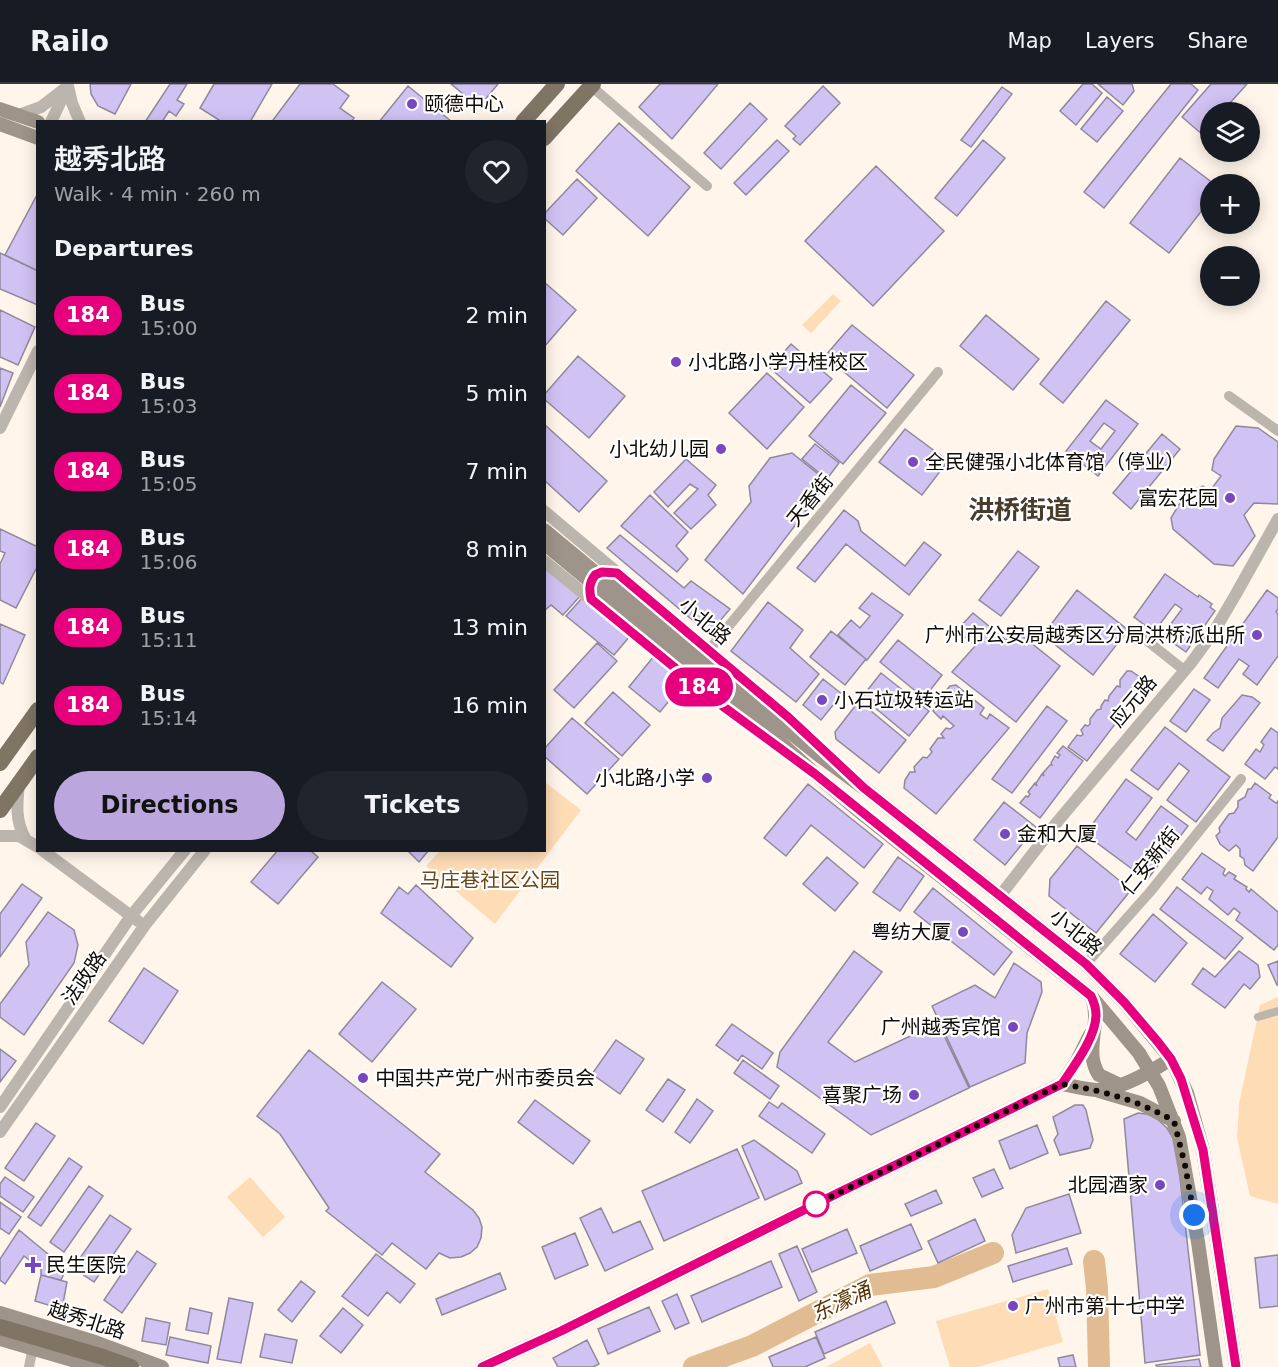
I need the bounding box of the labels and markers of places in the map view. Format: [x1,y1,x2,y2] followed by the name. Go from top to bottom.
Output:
[424,92,504,116] place label: 颐德中心
[405,97,419,111] marker: 颐德中心
[688,350,868,374] place label: 小北路小学丹桂校区
[669,355,683,369] marker: 小北路小学丹桂校区
[609,437,709,461] place label: 小北幼儿园
[714,442,728,456] marker: 小北幼儿园
[925,450,1185,474] place label: 全民健强小北体育馆（停业）
[906,455,920,469] marker: 全民健强小北体育馆（停业）
[1138,486,1218,510] place label: 富宏花园
[1223,491,1237,505] marker: 富宏花园
[925,623,1245,647] place label: 广州市公安局越秀区分局洪桥派出所
[1250,628,1264,642] marker: 广州市公安局越秀区分局洪桥派出所
[834,688,974,712] place label: 小石垃圾转运站
[815,693,829,707] marker: 小石垃圾转运站
[595,766,695,790] place label: 小北路小学
[700,771,714,785] marker: 小北路小学
[1017,822,1097,846] place label: 金和大厦
[998,827,1012,841] marker: 金和大厦
[871,920,951,944] place label: 粤纺大厦
[956,925,970,939] marker: 粤纺大厦
[881,1015,1001,1039] place label: 广州越秀宾馆
[1006,1020,1020,1034] marker: 广州越秀宾馆
[375,1066,595,1090] place label: 中国共产党广州市委员会
[356,1071,370,1085] marker: 中国共产党广州市委员会
[822,1083,902,1107] place label: 喜聚广场
[907,1088,921,1102] marker: 喜聚广场
[1068,1173,1148,1197] place label: 北园酒家
[1153,1178,1167,1192] marker: 北园酒家
[803,1191,829,1217] unlabelled marker
[46,1253,126,1277] place label: 民生医院
[24,1256,42,1274] marker: 民生医院
[1025,1294,1185,1318] place label: 广州市第十七中学
[1006,1299,1020,1313] marker: 广州市第十七中学

